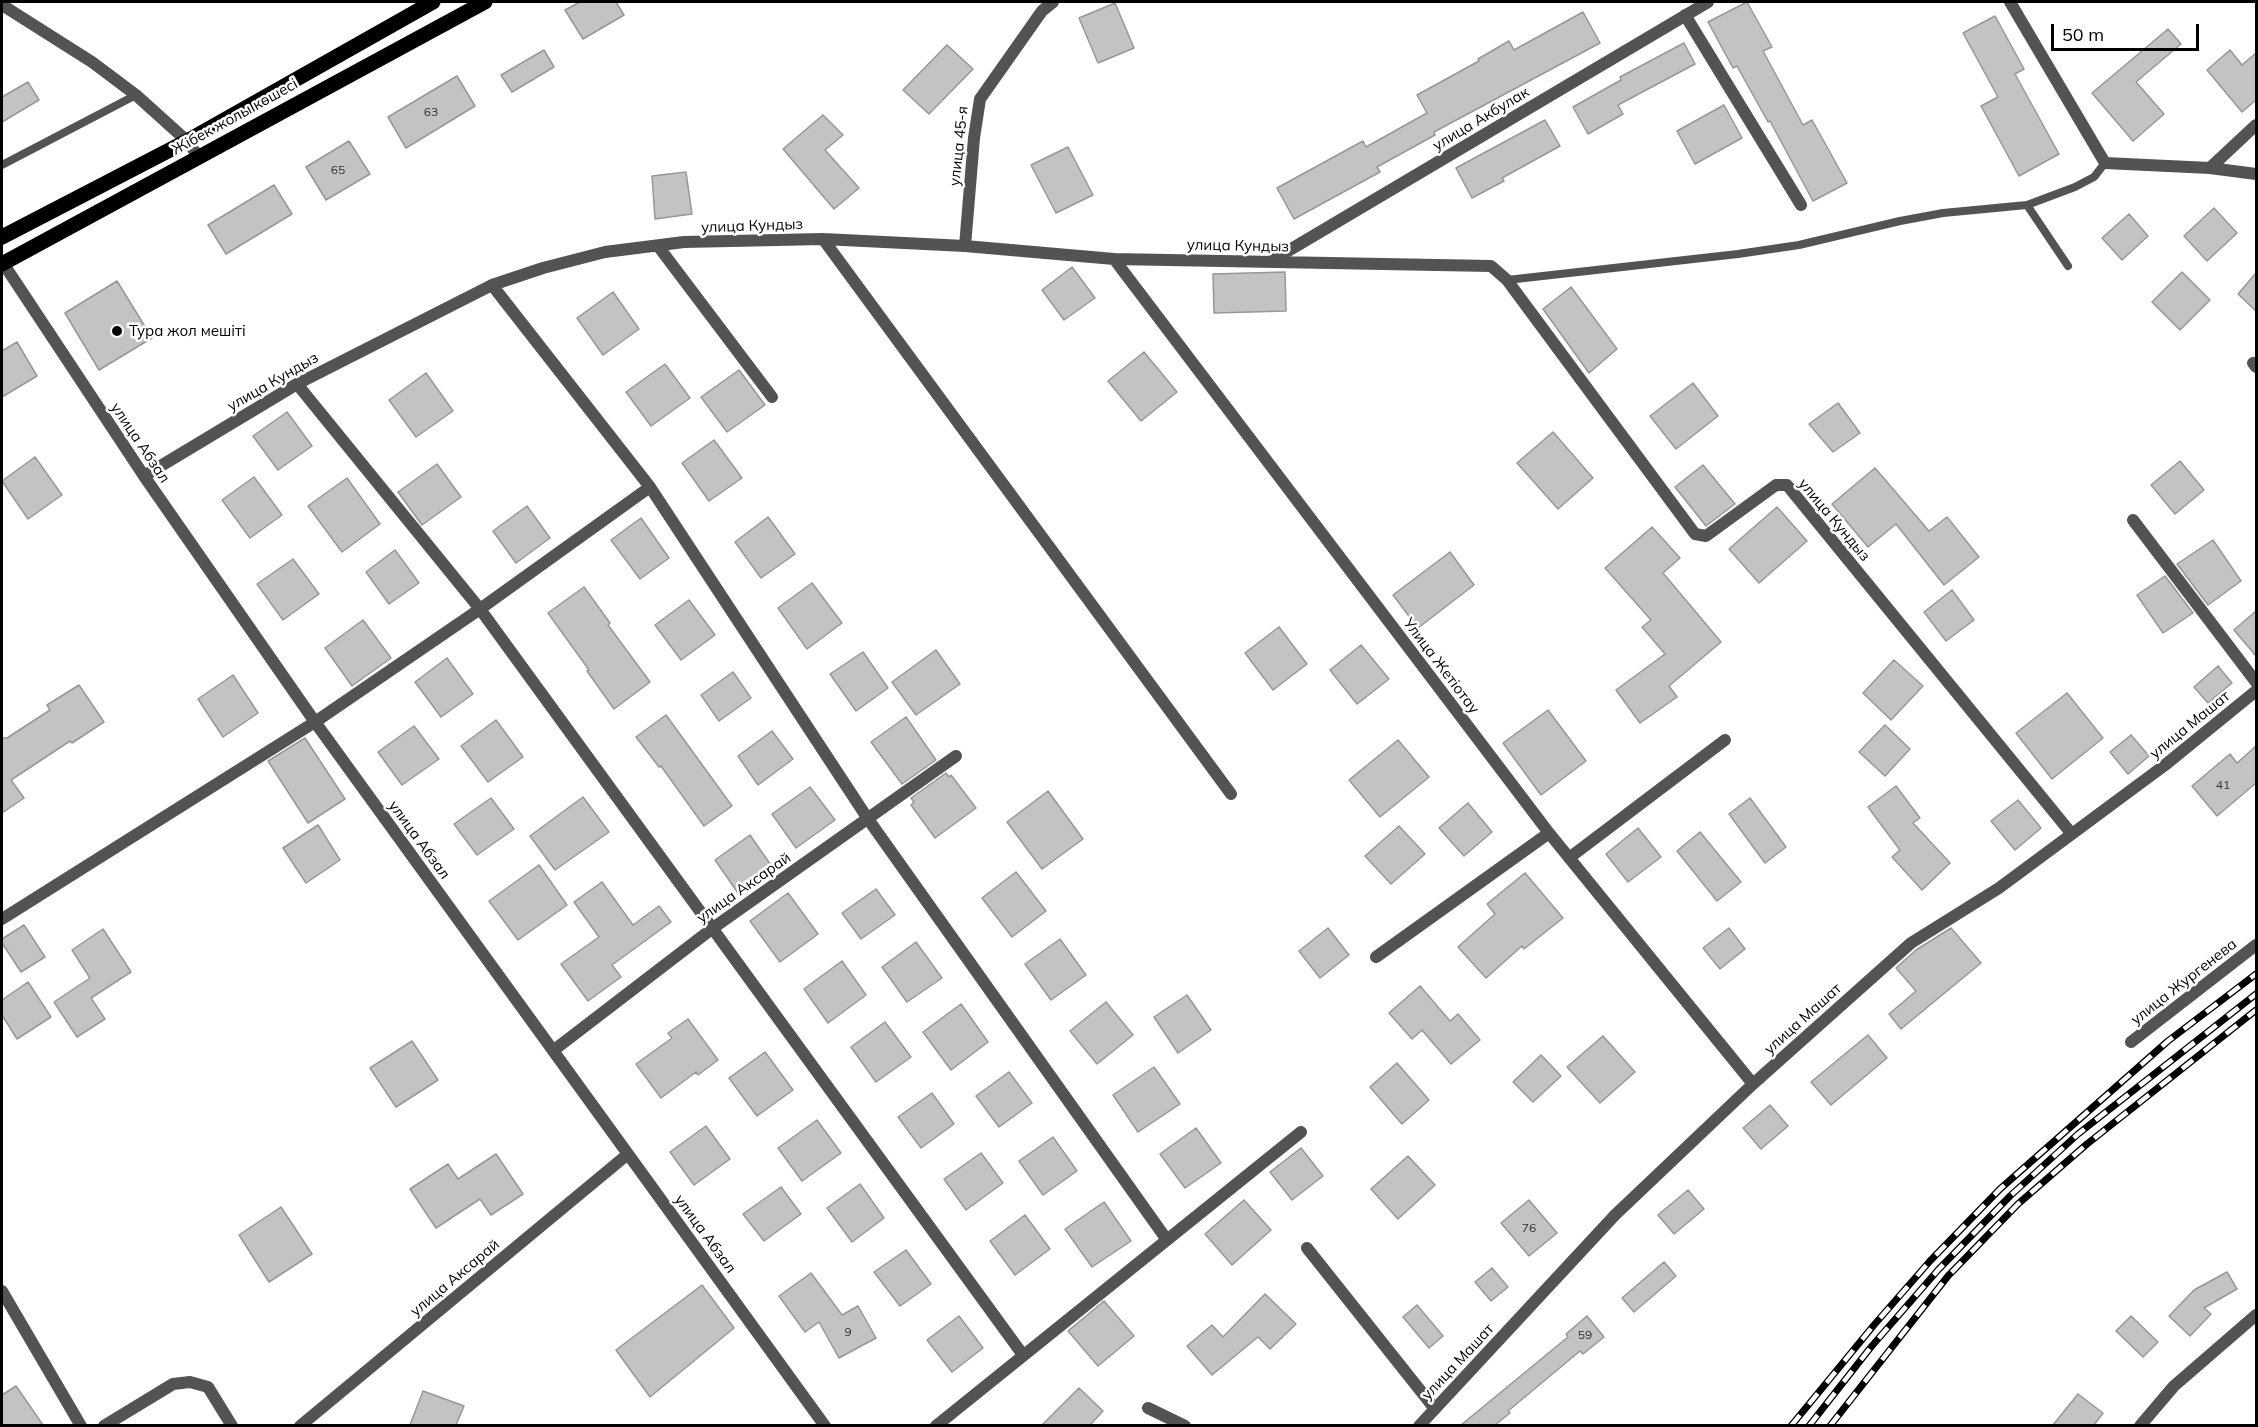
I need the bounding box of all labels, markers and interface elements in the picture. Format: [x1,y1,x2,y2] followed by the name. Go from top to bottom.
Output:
[2054,12,2202,50] scale bar
[2062,23,2104,46] text: 50 m
[169,75,301,159] street label: Жібек жолы көшесі
[1430,83,1532,155] street label: улица Акбулак
[424,105,438,119] house number: 63
[946,105,972,187] street label: улица 45-я
[331,163,345,177] house number: 65
[701,215,803,237] street label: улица Кундыз
[1187,236,1289,256] street label: улица Кундыз
[129,322,246,340] place label: Тура жол мешіті
[110,324,124,338] marker: Тура жол мешіті
[224,349,322,415] street label: улица Кундыз
[107,400,173,486] street label: улица Абзал
[1794,475,1874,565] street label: улица Кундыз
[1399,615,1483,717] street label: Улица Жетіотау
[2146,687,2234,763] street label: улица Машат
[2216,778,2230,792] house number: 41
[384,797,454,883] street label: улица Абзал
[694,849,794,927] street label: улица Аксарай
[2128,935,2240,1029] street label: улица Жургенева
[1761,980,1845,1058] street label: улица Машат
[670,1191,740,1277] street label: улица Абзал
[1522,1221,1536,1235] house number: 76
[407,1236,503,1320] street label: улица Аксарай
[1418,1320,1498,1404] street label: улица Машат
[844,1325,852,1339] house number: 9
[1578,1328,1592,1342] house number: 59

